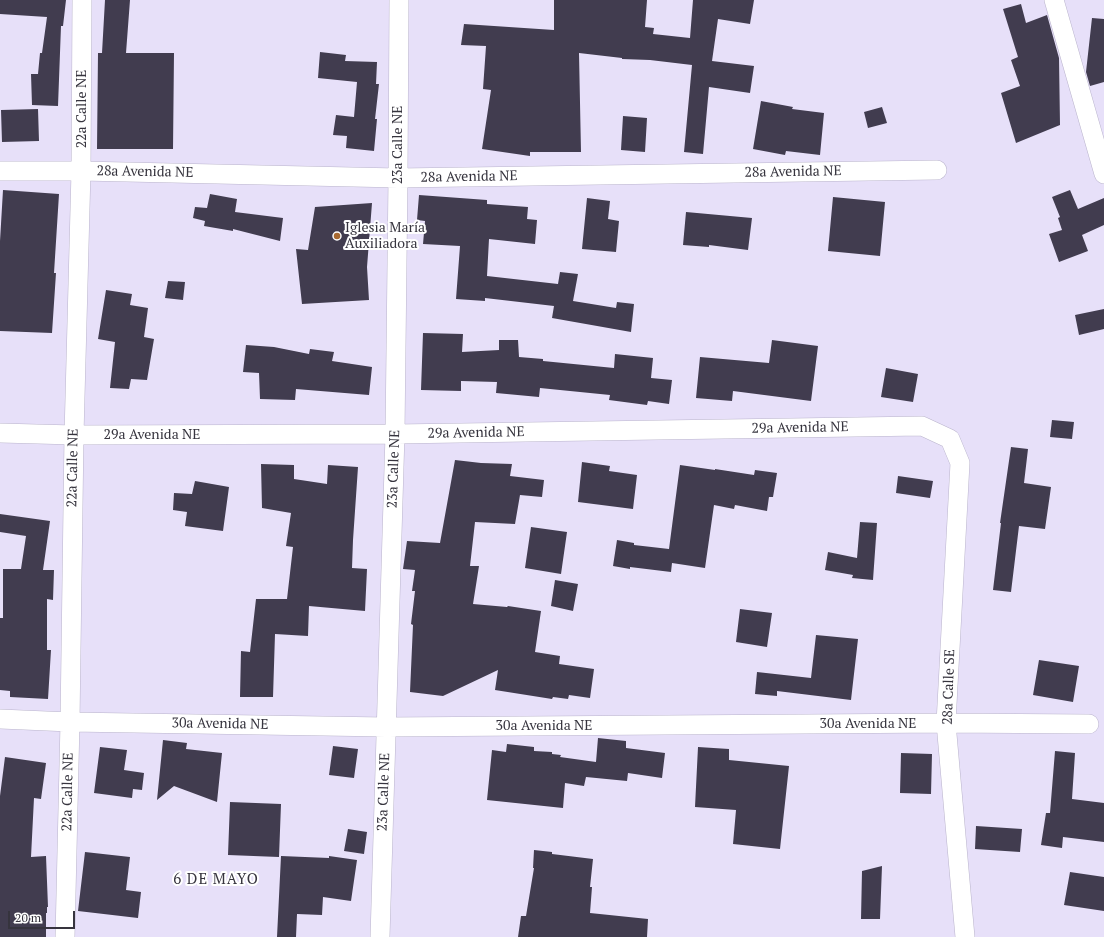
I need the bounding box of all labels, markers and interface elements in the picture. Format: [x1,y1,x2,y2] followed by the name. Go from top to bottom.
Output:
[74,70,90,148] street label: 22a Calle NE
[390,106,406,184] street label: 23a Calle NE
[96,163,194,181] street label: 28a Avenida NE
[744,163,842,181] street label: 28a Avenida NE
[420,168,518,186] street label: 28a Avenida NE
[345,220,425,252] place label: Iglesia María Auxiliadora
[332,231,342,241] marker: Iglesia María Auxiliadora
[751,419,849,437] street label: 29a Avenida NE
[427,424,525,442] street label: 29a Avenida NE
[103,427,201,443] street label: 29a Avenida NE
[64,428,82,508] street label: 22a Calle NE
[384,429,404,509] street label: 23a Calle NE
[939,649,959,725] street label: 28a Calle SE
[171,715,269,733] street label: 30a Avenida NE
[819,716,917,732] street label: 30a Avenida NE
[495,718,593,734] street label: 30a Avenida NE
[59,752,77,832] street label: 22a Calle NE
[374,752,394,832] street label: 23a Calle NE
[173,871,259,889] district label: 6 DE MAYO
[10,903,77,929] scale bar
[15,910,41,925] text: 20 m

